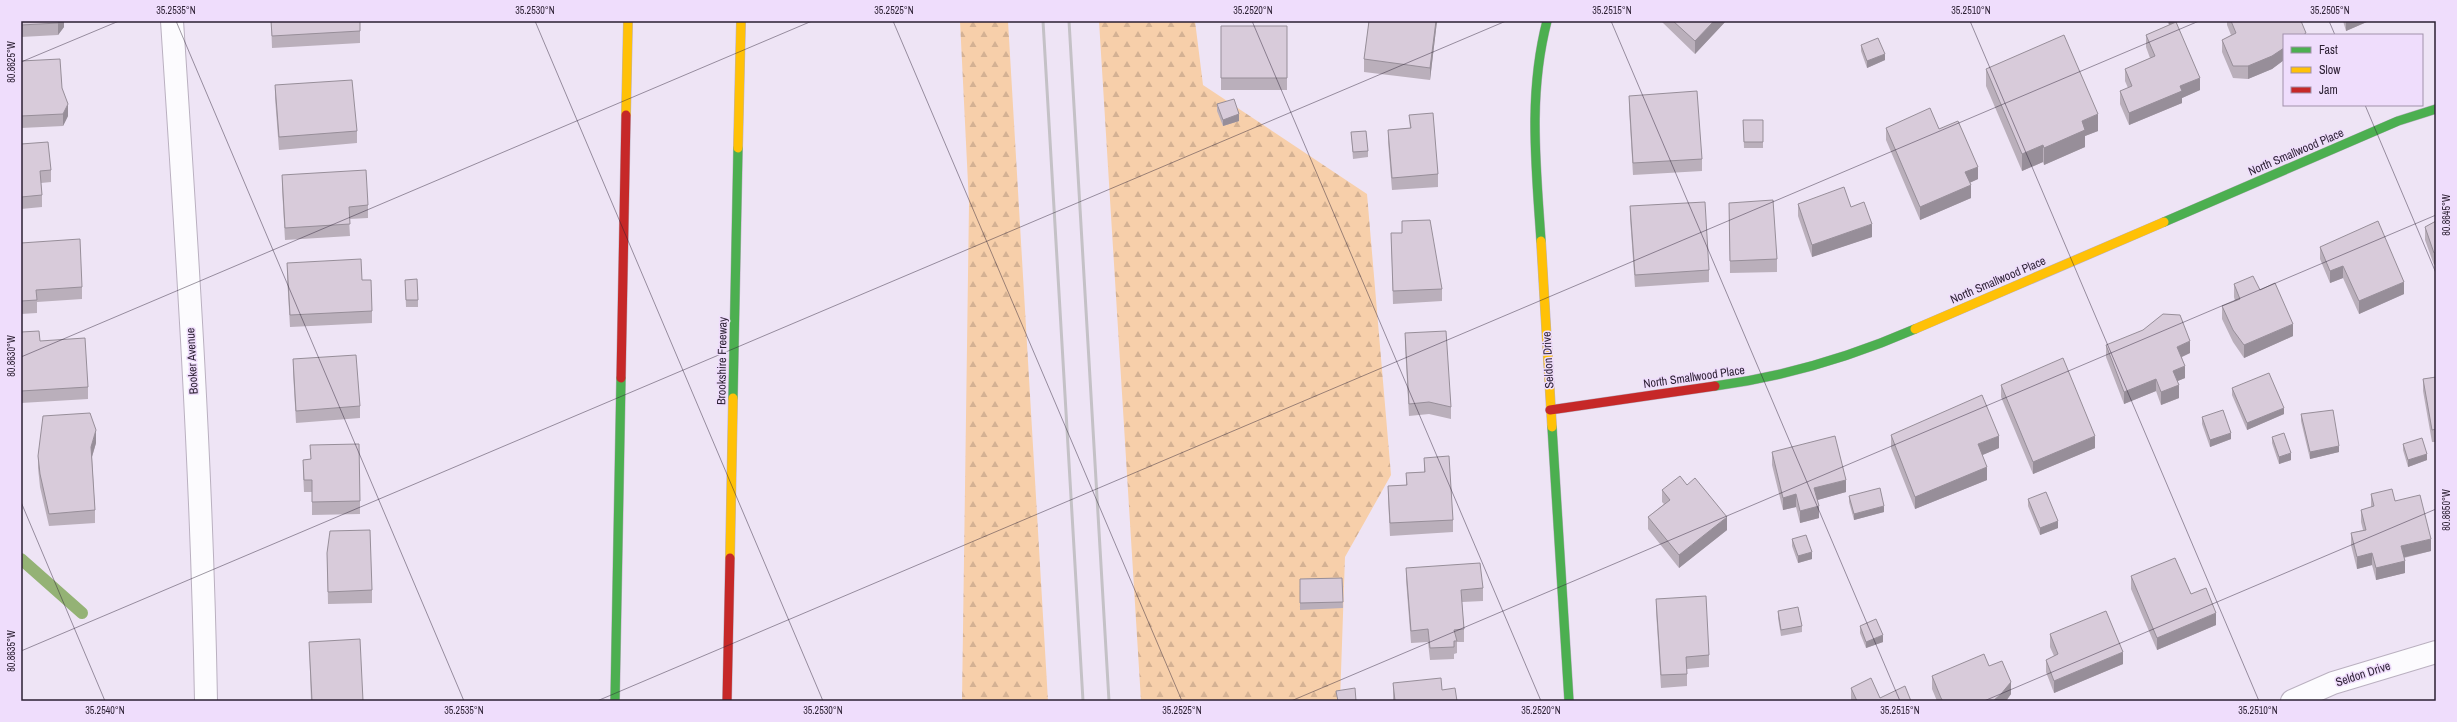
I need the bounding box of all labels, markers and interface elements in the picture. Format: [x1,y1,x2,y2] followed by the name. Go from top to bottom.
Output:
[156,4,196,17] text: 35.2535°N
[515,4,555,17] text: 35.2530°N
[874,4,914,17] text: 35.2525°N
[1233,4,1273,17] text: 35.2520°N
[1592,4,1632,17] text: 35.2515°N
[1951,4,1991,17] text: 35.2510°N
[2310,4,2350,17] text: 35.2505°N
[2283,34,2423,106] legend
[5,41,18,83] text: 80.8625°W
[2319,42,2338,58] text: Fast
[2319,62,2341,78] text: Slow
[2319,82,2338,98] text: Jam
[2246,125,2346,179] street label: North Smallwood Place
[2440,194,2453,236] text: 80.8645°W
[1948,253,2048,307] street label: North Smallwood Place
[713,317,731,405] street label: Brookshire Freeway
[182,327,202,395] street label: Booker Avenue
[1539,331,1557,389] street label: Seldon Drive
[5,335,18,377] text: 80.8630°W
[1642,362,1746,392] street label: North Smallwood Place
[2440,489,2453,531] text: 80.8650°W
[5,630,18,672] text: 80.8635°W
[2333,658,2393,690] street label: Seldon Drive
[85,704,125,717] text: 35.2540°N
[444,704,484,717] text: 35.2535°N
[803,704,843,717] text: 35.2530°N
[1162,704,1202,717] text: 35.2525°N
[1521,704,1561,717] text: 35.2520°N
[1880,704,1920,717] text: 35.2515°N
[2238,704,2278,717] text: 35.2510°N

